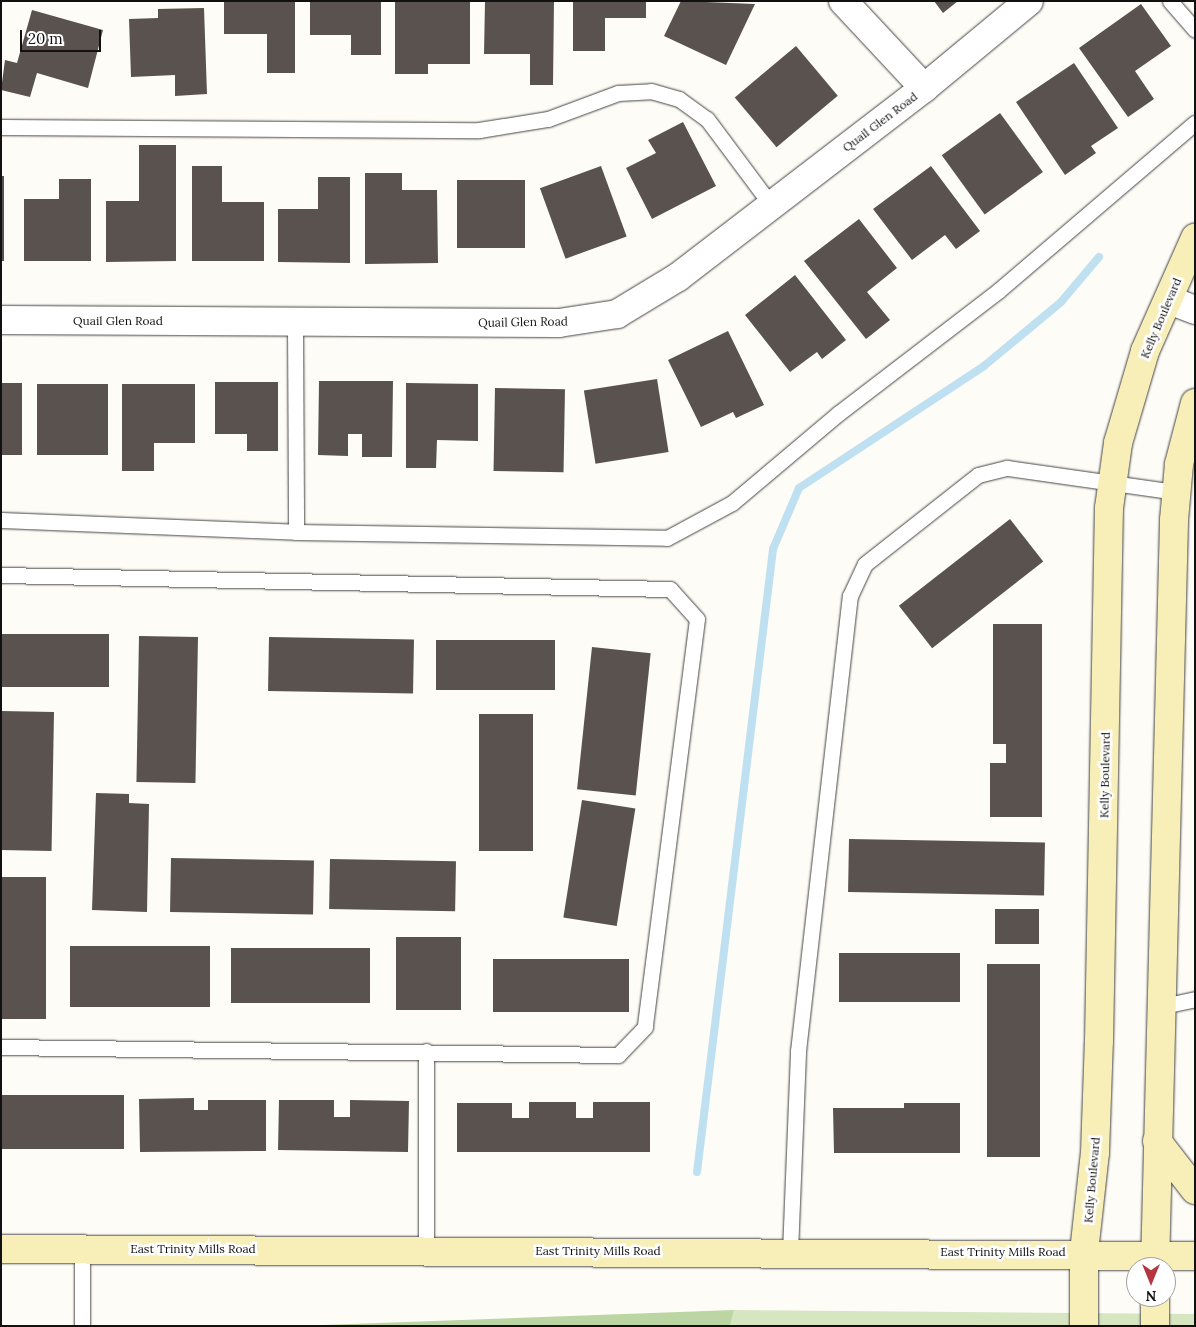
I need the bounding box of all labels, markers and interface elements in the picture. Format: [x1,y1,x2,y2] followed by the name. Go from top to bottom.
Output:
[22,20,104,52] scale bar
[28,29,63,48] text: 20 m
[840,89,920,155] street label: Quail Glen Road
[1138,275,1184,361] street label: Kelly Boulevard
[73,314,163,328] street label: Quail Glen Road
[478,314,568,330] street label: Quail Glen Road
[1097,732,1113,818] street label: Kelly Boulevard
[1081,1136,1103,1224] street label: Kelly Boulevard
[130,1242,256,1256] street label: East Trinity Mills Road
[535,1244,661,1258] street label: East Trinity Mills Road
[940,1245,1066,1259] street label: East Trinity Mills Road
[1126,1257,1176,1307] north arrow
[1146,1287,1156,1305] text: N

